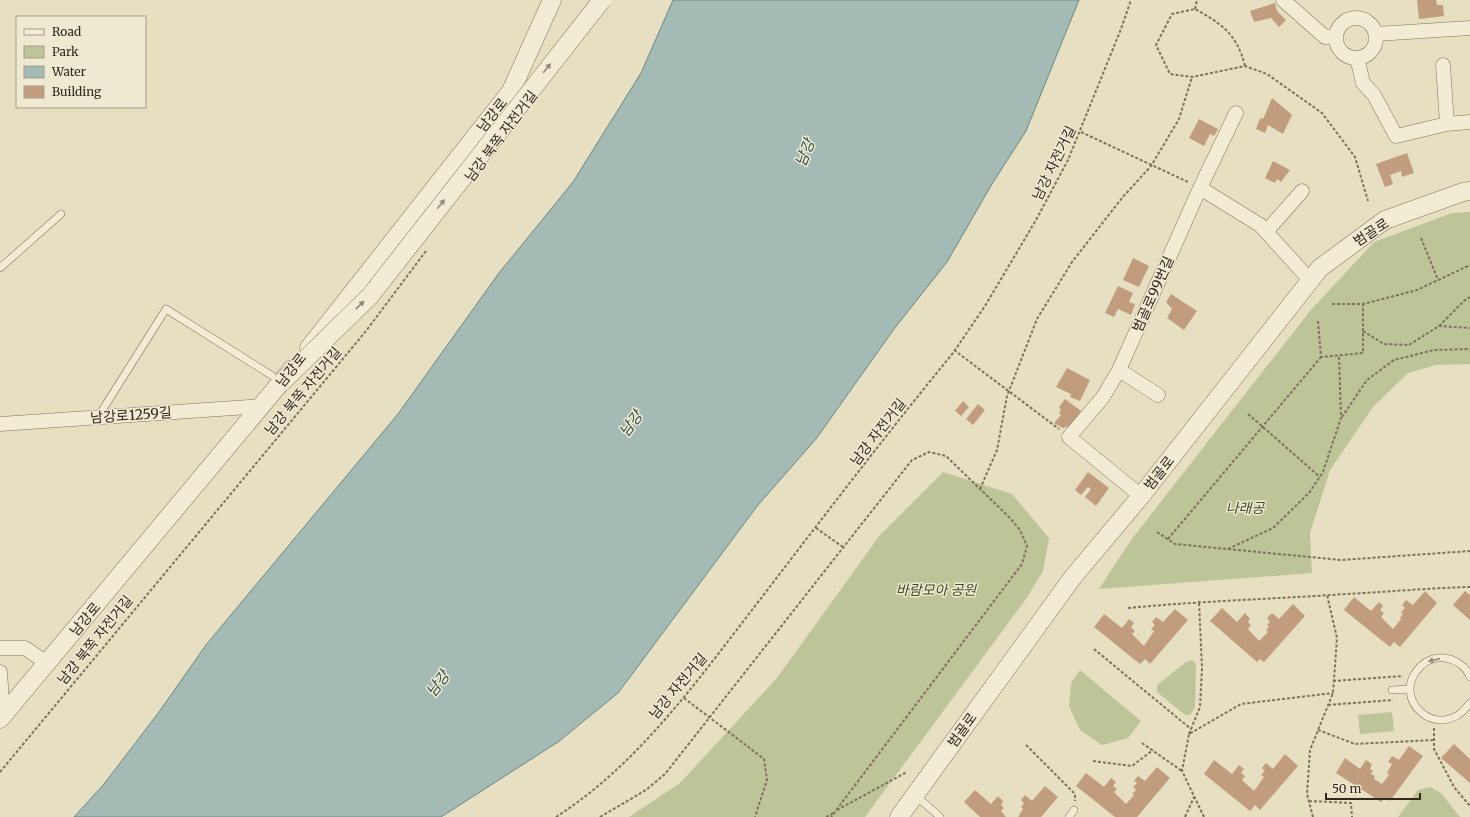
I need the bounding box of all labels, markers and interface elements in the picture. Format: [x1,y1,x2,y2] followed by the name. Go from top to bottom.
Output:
[16,16,146,108] legend
[52,24,81,39] text: Road
[52,44,79,59] text: Park
[543,63,551,74] one-way arrow
[51,64,87,79] text: Water
[52,84,102,99] text: Building
[461,87,541,185] street label: 남강 북쪽 자전거길
[473,94,511,136] street label: 남강로
[1028,123,1080,203] street label: 남강 자전거길
[791,134,819,169] water label: 남강
[437,199,445,209] one-way arrow
[1350,214,1392,250] street label: 범골로
[1128,253,1178,335] street label: 범골로99번길
[355,300,365,310] one-way arrow
[261,343,345,439] street label: 남강 북쪽 자전거길
[272,349,310,391] street label: 남강로
[846,395,910,469] street label: 남강 자전거길
[90,403,172,427] street label: 남강로1259길
[615,405,648,440] water label: 남강
[1140,452,1178,494] street label: 범골로
[1226,499,1265,517] park label: 나래공
[896,581,977,599] park label: 바람모아 공원
[53,592,137,688] street label: 남강 북쪽 자전거길
[66,598,104,640] street label: 남강로
[645,649,711,723] street label: 남강 자전거길
[1428,657,1441,663] one-way arrow
[422,665,455,700] water label: 남강
[943,709,981,751] street label: 범골로
[1326,775,1420,801] scale bar
[1332,781,1361,796] text: 50 m

